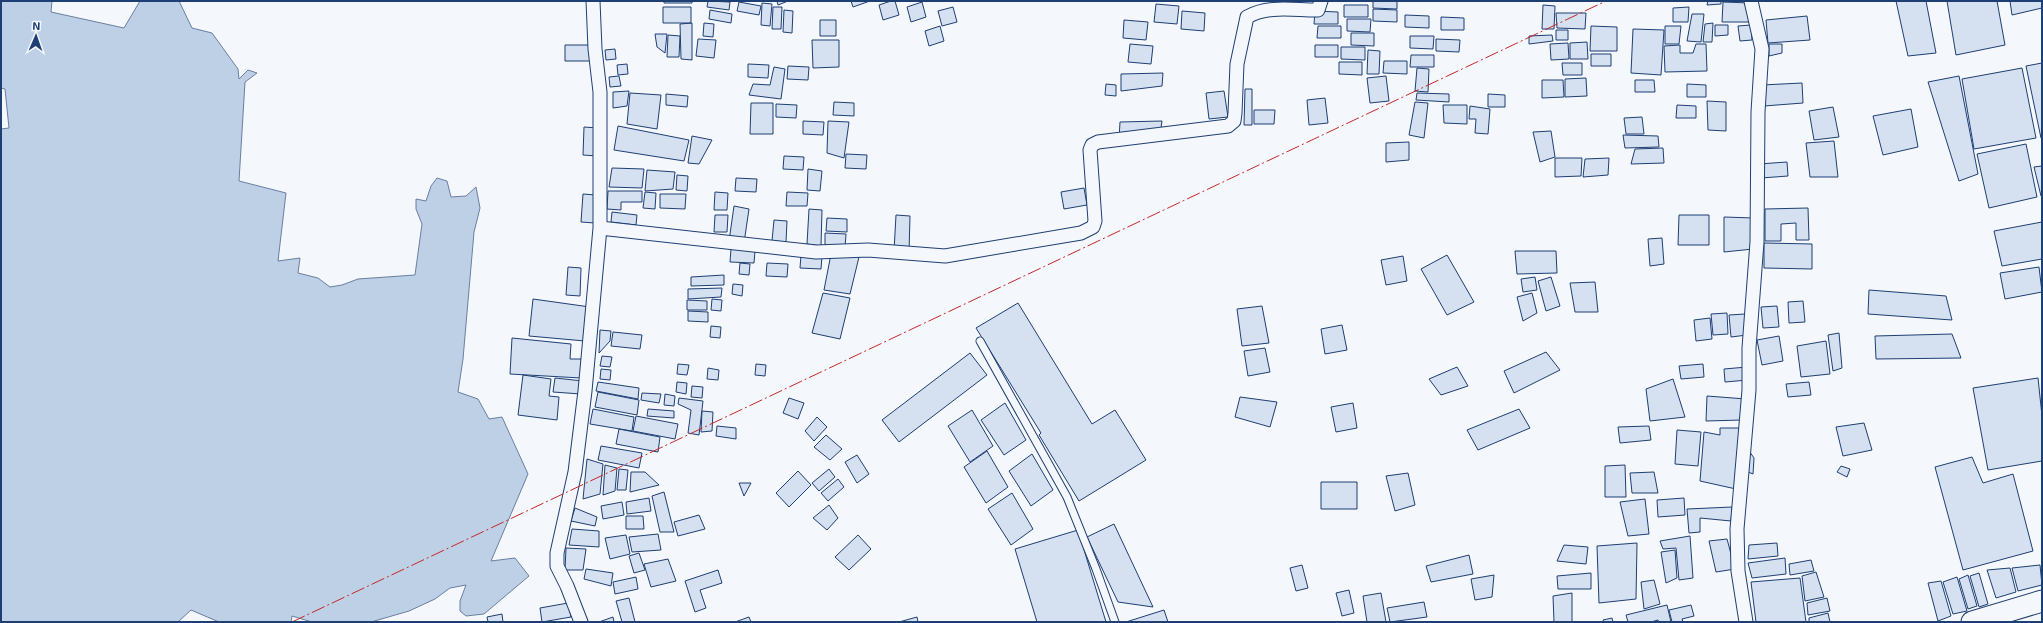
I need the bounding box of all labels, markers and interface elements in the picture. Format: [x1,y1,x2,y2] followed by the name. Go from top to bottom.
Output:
[16,16,56,56] north arrow
[32,19,41,32] text: N

